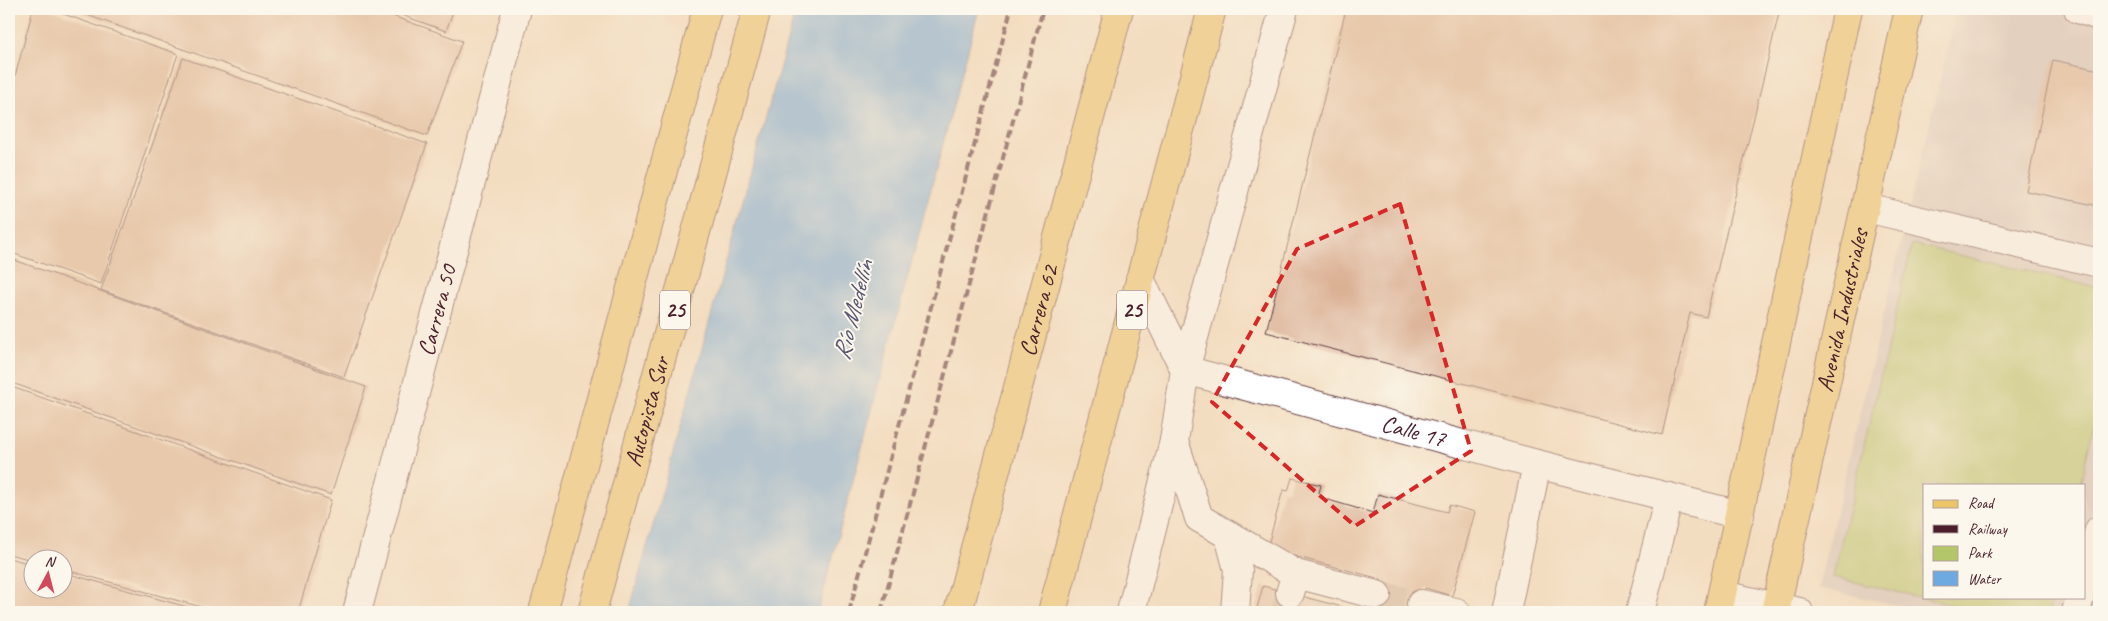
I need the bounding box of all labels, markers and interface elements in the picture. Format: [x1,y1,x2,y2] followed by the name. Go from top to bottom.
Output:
[1809,223,1875,395] street label: Avenida Industriales
[825,255,881,363] water label: Río Medellín
[411,260,464,359] street label: Carrera 50
[1012,260,1066,359] street label: Carrera 62
[660,290,690,330] road number: 25
[1117,290,1147,330] road number: 25
[618,351,677,470] street label: Autopista Sur
[1378,408,1450,454] street label: Calle 17
[1923,484,2086,598] legend
[1968,494,1995,513] text: Road
[1968,520,2009,539] text: Railway
[1968,544,1993,563] text: Park
[22,548,72,598] north arrow
[44,553,57,571] text: N
[1968,570,2002,589] text: Water

